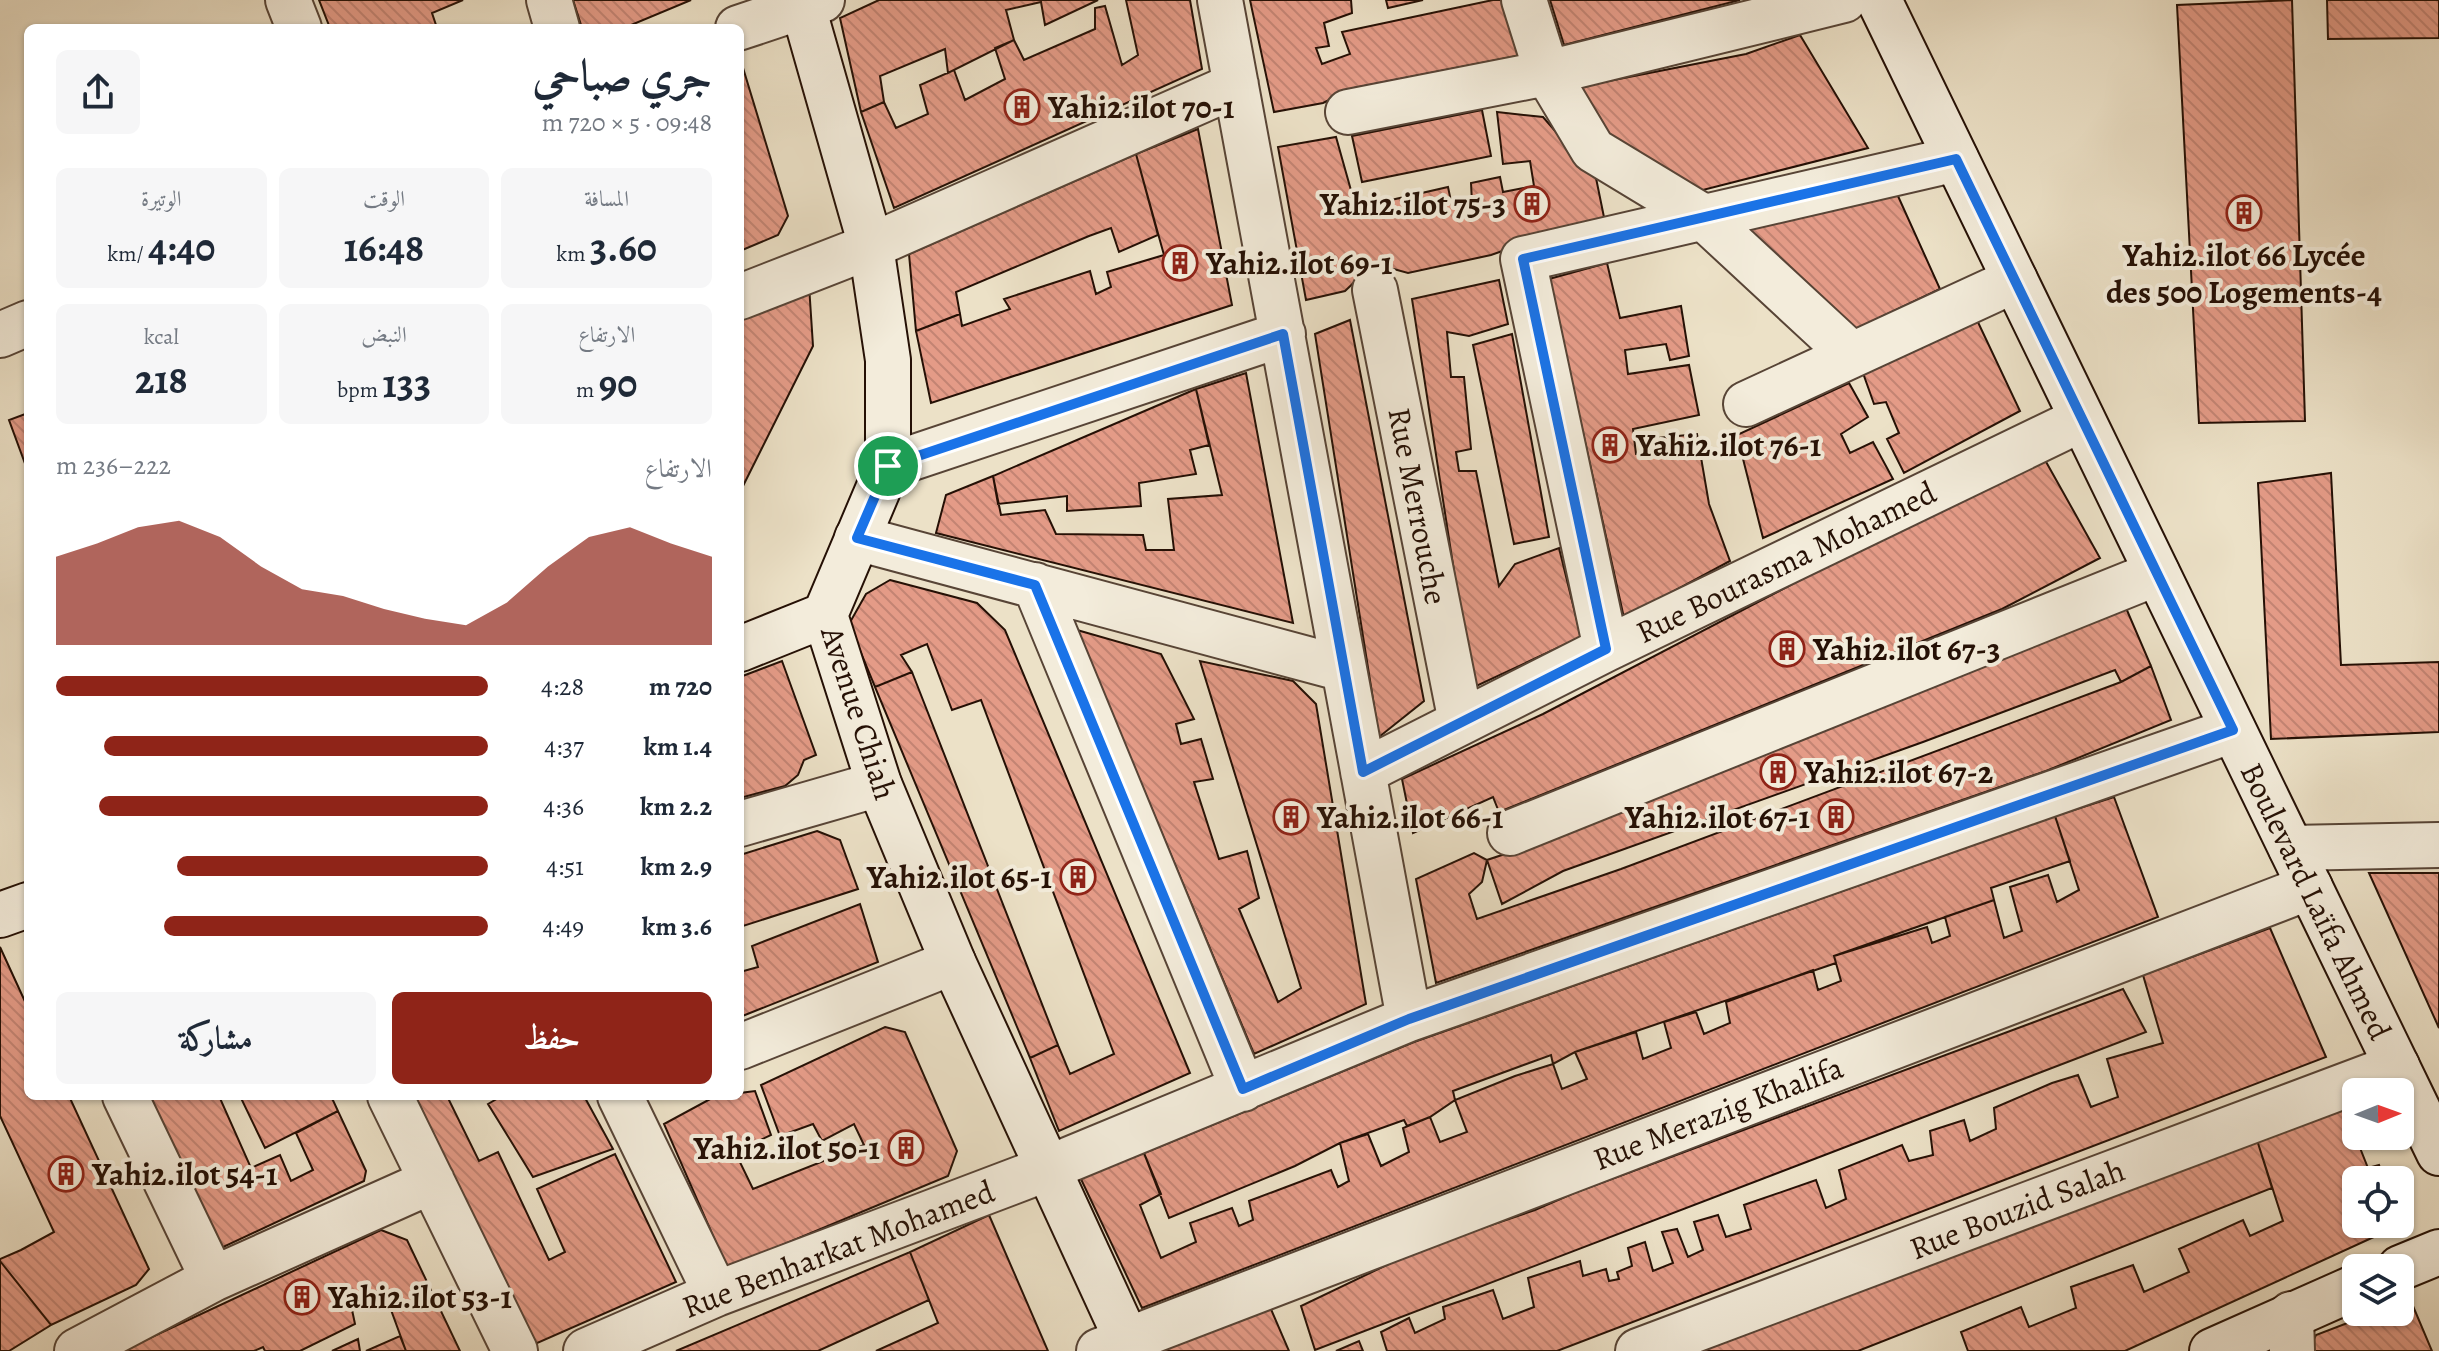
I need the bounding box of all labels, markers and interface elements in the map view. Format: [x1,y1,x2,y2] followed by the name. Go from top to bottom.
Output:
[533,45,712,105] text: جري صباحي
[56,50,140,134] button: share
[1047,85,1234,129] place label: Yahi2.ilot 70-1
[1003,88,1041,126] building icon: Yahi2.ilot 70-1
[542,105,712,140] text: 09:48 · 5 × 720 m
[1319,182,1506,226] place label: Yahi2.ilot 75-3
[141,184,182,214] text: الوتيرة
[363,184,405,214] text: الوقت
[584,184,629,214] text: المسافة
[1513,185,1551,223] building icon: Yahi2.ilot 75-3
[2225,194,2263,232] building icon: Yahi2.ilot 66 Lycée des 500 Logements-4
[148,220,215,275] text: 4:40
[344,220,424,275] text: 16:48
[590,220,657,275] text: 3.60
[2106,233,2382,314] place label: Yahi2.ilot 66 Lycée des 500 Logements-4
[107,239,148,269] text: /km
[556,239,590,269] text: km
[1205,241,1392,285] place label: Yahi2.ilot 69-1
[1161,244,1199,282] building icon: Yahi2.ilot 69-1
[361,320,407,350] text: النبض
[578,320,635,350] text: الارتفاع
[144,322,179,352] text: kcal
[135,352,188,407] text: 218
[382,356,431,411] text: 133
[599,356,637,411] text: 90
[337,375,382,405] text: bpm
[576,375,599,405] text: m
[1377,404,1459,608] street label: Rue Merrouche
[1635,423,1821,467] place label: Yahi2.ilot 76-1
[1591,426,1629,464] building icon: Yahi2.ilot 76-1
[854,432,922,500] pin
[866,444,910,488] icon: arrive
[56,448,171,483] text: 222–236 m
[645,451,712,486] text: الارتفاع
[1629,470,1944,654] street label: Rue Bourasma Mohamed
[810,620,908,805] street label: Avenue Chiah
[1812,627,2001,671] place label: Yahi2.ilot 67-3
[1768,630,1806,668] building icon: Yahi2.ilot 67-3
[541,669,584,704] text: 4:28
[649,669,712,704] text: 720 m
[544,729,584,764] text: 4:37
[644,729,712,764] text: 1.4 km
[1803,750,1993,794] place label: Yahi2.ilot 67-2
[1759,753,1797,791] building icon: Yahi2.ilot 67-2
[2230,755,2403,1048] street label: Boulevard Laïfa Ahmed
[543,789,584,824] text: 4:36
[640,789,712,824] text: 2.2 km
[1316,795,1504,839] place label: Yahi2.ilot 66-1
[1624,795,1810,839] place label: Yahi2.ilot 67-1
[1272,798,1310,836] building icon: Yahi2.ilot 66-1
[1817,798,1855,836] building icon: Yahi2.ilot 67-1
[546,849,584,884] text: 4:51
[640,849,712,884] text: 2.9 km
[866,855,1052,899] place label: Yahi2.ilot 65-1
[1059,858,1097,896] building icon: Yahi2.ilot 65-1
[542,909,584,944] text: 4:49
[642,909,712,944] text: 3.6 km
[56,992,376,1084] button: مشاركة
[392,992,712,1084] button: حفظ
[1587,1045,1849,1181] street label: Rue Merazig Khalifa
[2342,1078,2414,1150] north arrow
[2342,1078,2414,1326] map controls
[693,1126,880,1170] place label: Yahi2.ilot 50-1
[887,1129,925,1167] building icon: Yahi2.ilot 50-1
[1903,1148,2131,1270] street label: Rue Bouzid Salah
[91,1152,277,1196] place label: Yahi2.ilot 54-1
[47,1155,85,1193] building icon: Yahi2.ilot 54-1
[2342,1166,2414,1238] button: locate
[676,1169,1001,1329] street label: Rue Benharkat Mohamed
[2342,1254,2414,1326] button: layers
[327,1275,512,1319] place label: Yahi2.ilot 53-1
[283,1278,321,1316] building icon: Yahi2.ilot 53-1

